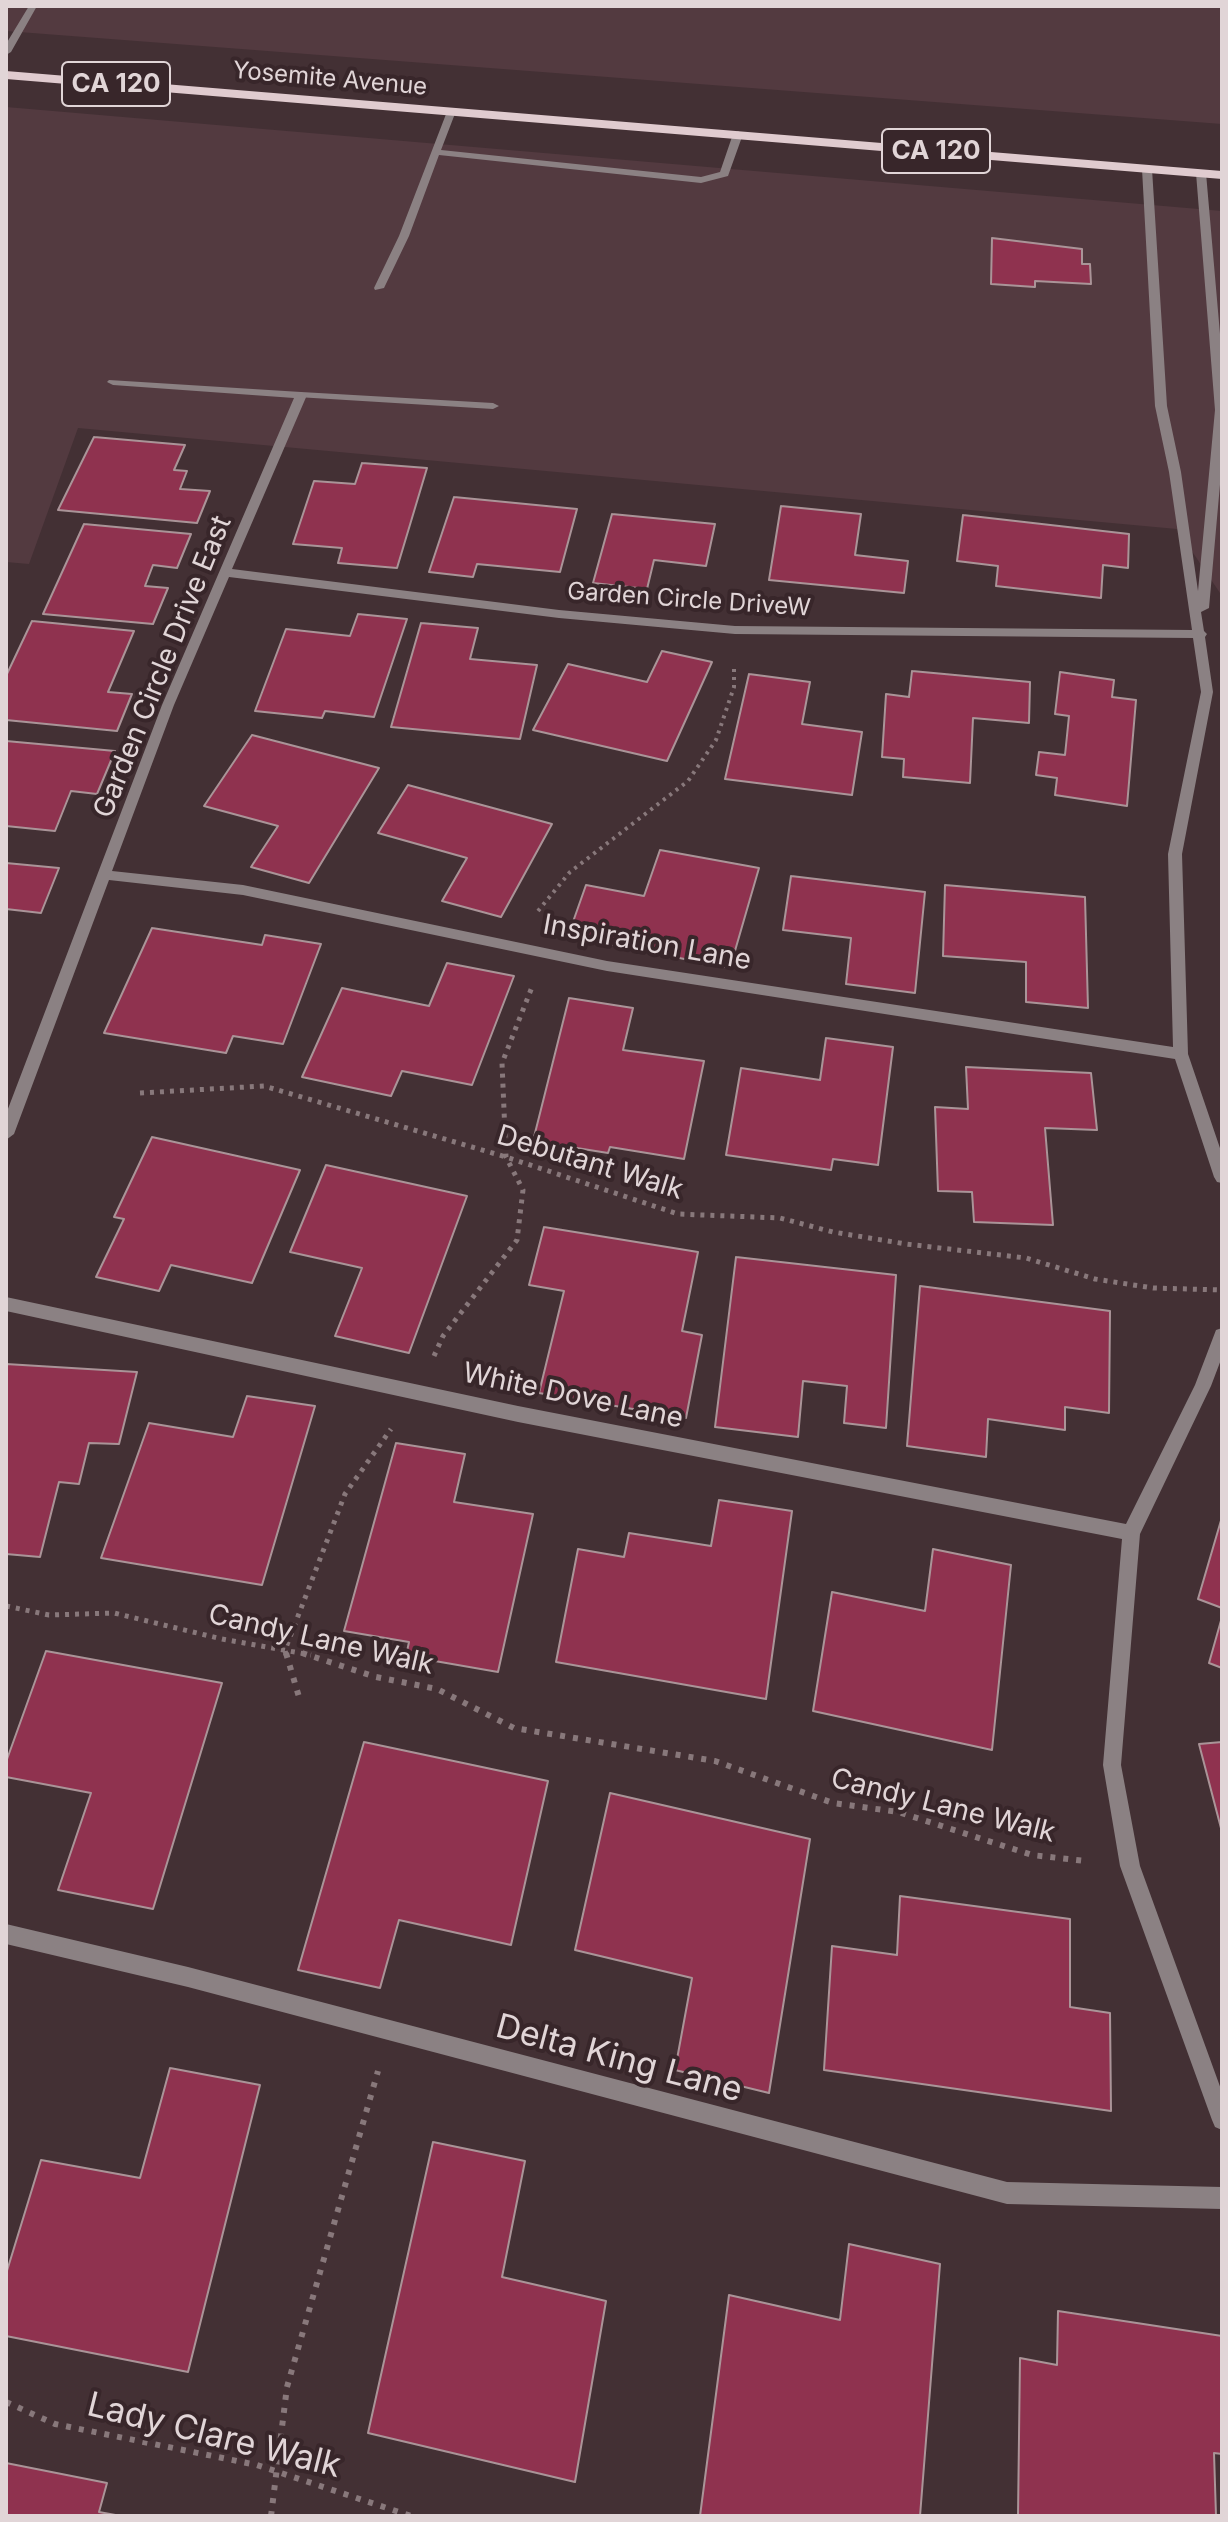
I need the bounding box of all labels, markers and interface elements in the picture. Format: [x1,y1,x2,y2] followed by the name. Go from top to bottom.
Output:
[232,56,428,102] street label: Yosemite Avenue
[62,62,170,106] road number: CA 120
[882,129,990,173] road number: CA 120
[87,511,239,823] street label: Garden Circle Drive East
[566,577,812,623] street label: Garden Circle DriveW
[540,908,754,978] street label: Inspiration Lane
[493,1119,687,1207] street label: Debutant Walk
[460,1356,686,1436] street label: White Dove Lane
[205,1598,437,1682] street label: Candy Lane Walk
[827,1762,1059,1850] street label: Candy Lane Walk
[491,2007,747,2111] street label: Delta King Lane
[83,2385,345,2487] street label: Lady Clare Walk

